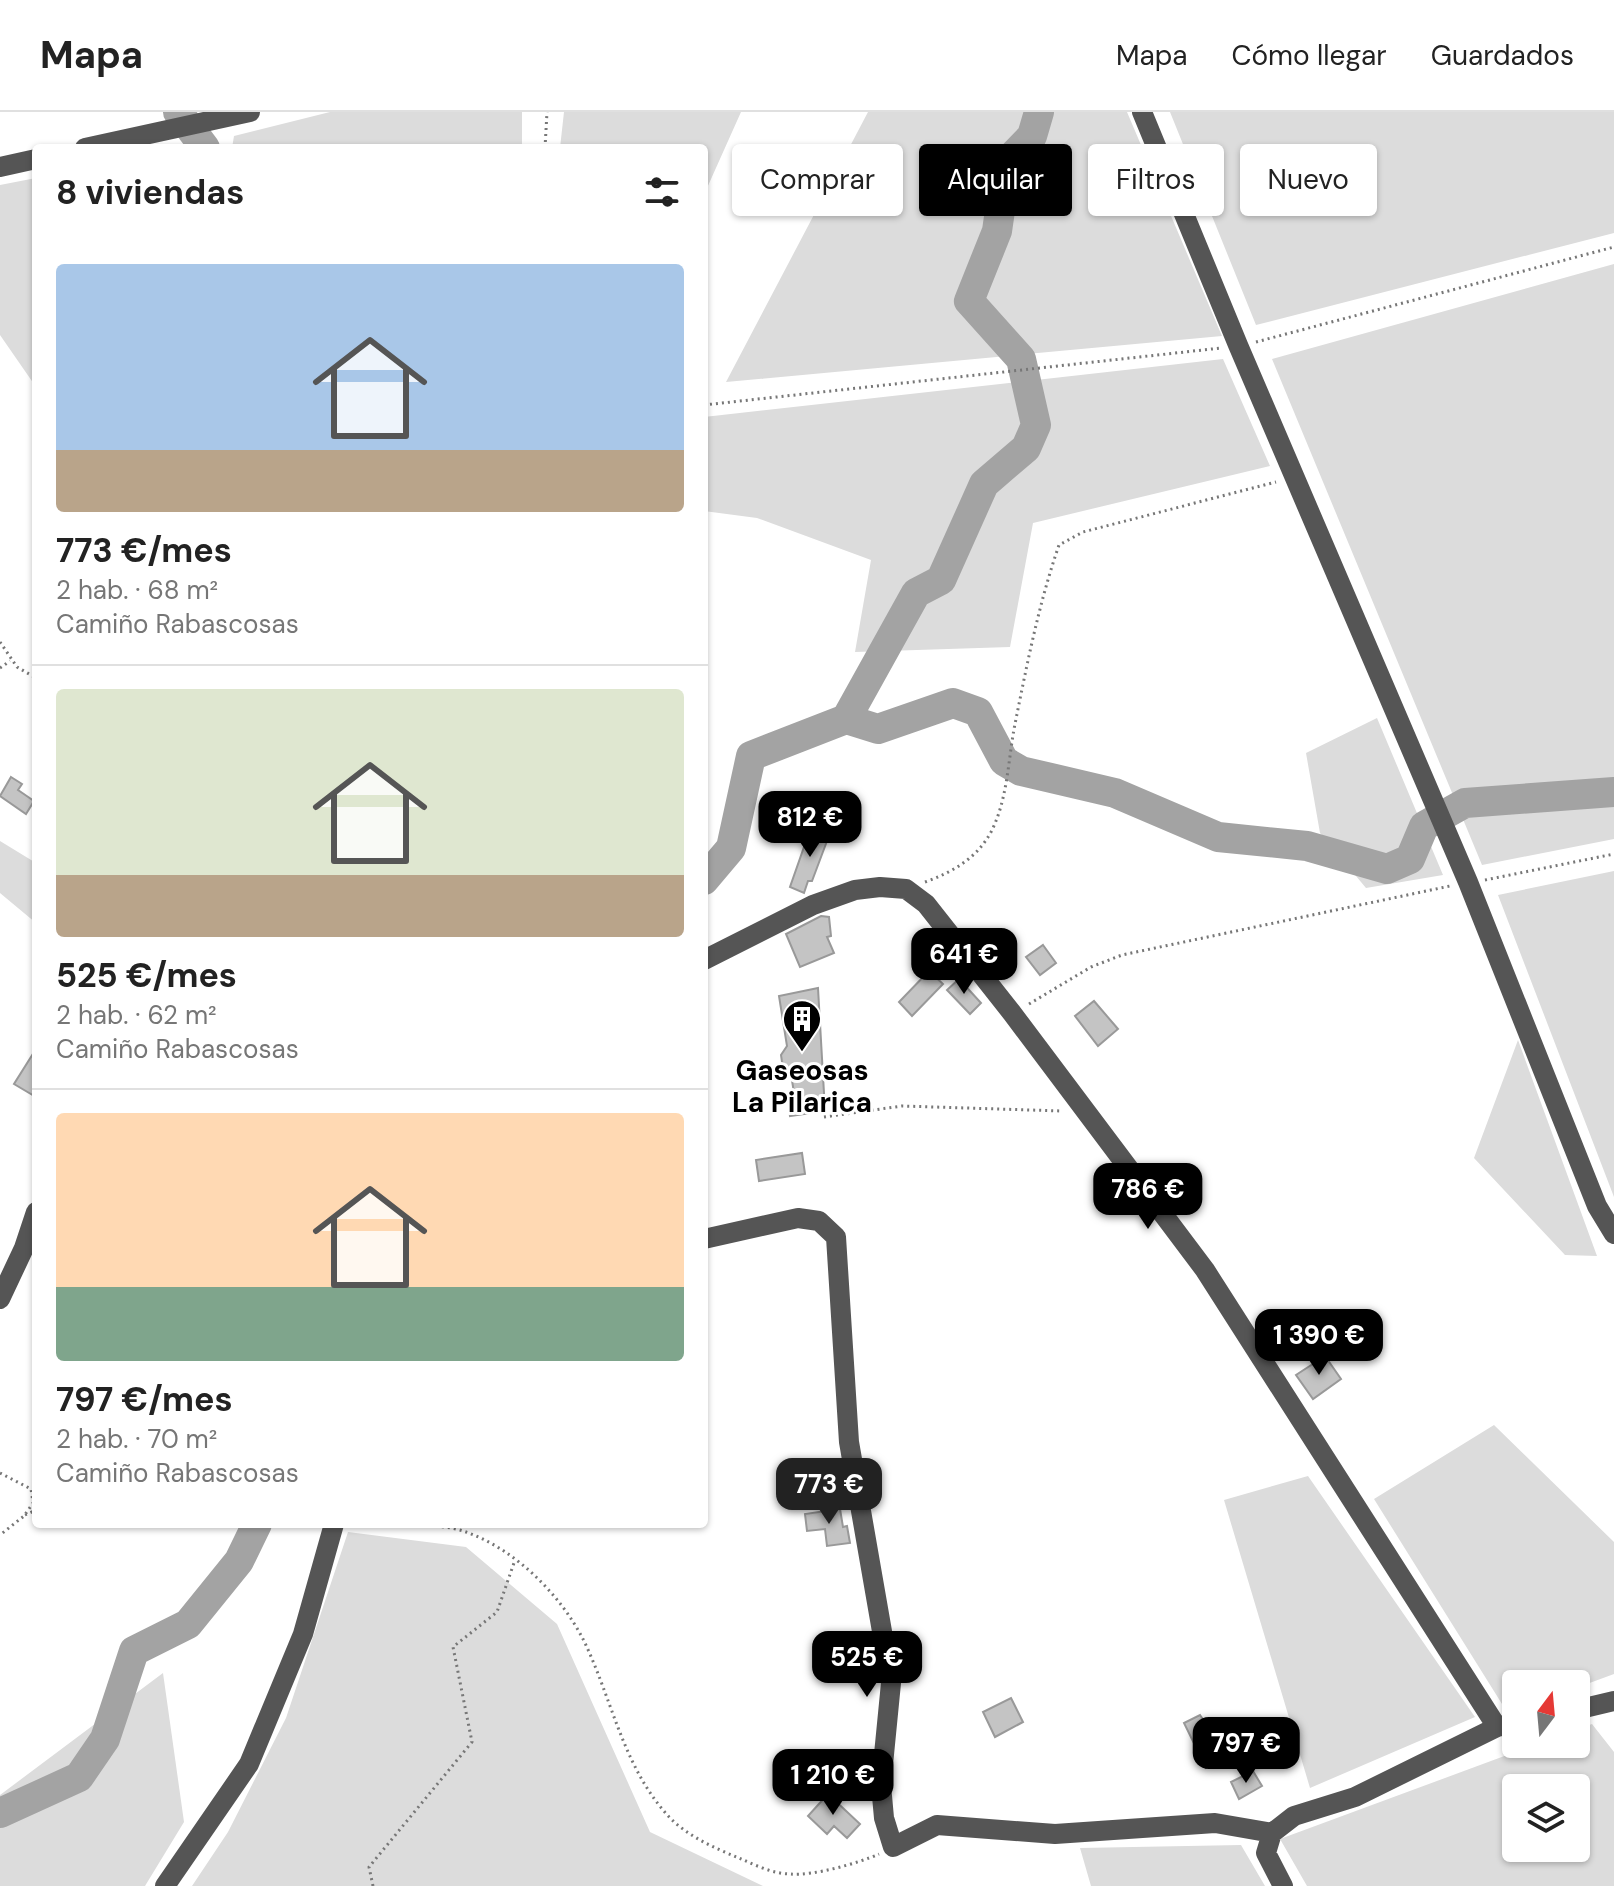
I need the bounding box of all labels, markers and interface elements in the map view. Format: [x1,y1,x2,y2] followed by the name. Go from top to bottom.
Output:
[40,30,143,80] text: Mapa
[1116,37,1187,74] text: Mapa
[1231,37,1387,74] text: Cómo llegar
[1431,37,1574,74] text: Guardados
[732,144,903,216] chip: Comprar
[919,144,1072,216] chip: Alquilar
[1088,144,1224,216] chip: Filtros
[1240,144,1377,216] chip: Nuevo
[56,170,244,215] text: 8 viviendas
[640,170,684,214] icon: filters
[298,316,442,460] icon: home
[56,528,232,573] text: 773 €/mes
[56,573,218,607] text: 2 hab. · 68 m²
[56,607,299,641] text: Camiño Rabascosas
[298,741,442,885] icon: home
[754,791,866,859] pin: 812 €
[776,800,844,834] text: 812 €
[908,928,1020,996] pin: 641 €
[929,937,999,971] text: 641 €
[56,953,237,998] text: 525 €/mes
[56,998,217,1032] text: 2 hab. · 62 m²
[781,998,823,1053] building icon: Gaseosas La Pilarica
[56,1032,299,1066] text: Camiño Rabascosas
[732,1052,872,1121] place label: Gaseosas La Pilarica
[1092,1163,1204,1231] pin: 786 €
[298,1165,442,1309] icon: home
[1111,1172,1185,1206] text: 786 €
[1245,1309,1393,1377] pin: 1 390 €
[1273,1318,1365,1352] text: 1 390 €
[56,1377,233,1422] text: 797 €/mes
[56,1422,217,1456] text: 2 hab. · 70 m²
[56,1456,299,1490] text: Camiño Rabascosas
[773,1458,885,1526] pin: 773 €
[794,1467,864,1501] text: 773 €
[811,1631,923,1699] pin: 525 €
[830,1640,904,1674] text: 525 €
[1502,1670,1590,1758] north arrow
[1502,1670,1590,1862] map controls
[1190,1717,1302,1785] pin: 797 €
[1211,1726,1281,1760] text: 797 €
[759,1749,907,1817] pin: 1 210 €
[791,1758,876,1792] text: 1 210 €
[1502,1774,1590,1862] button: layers

